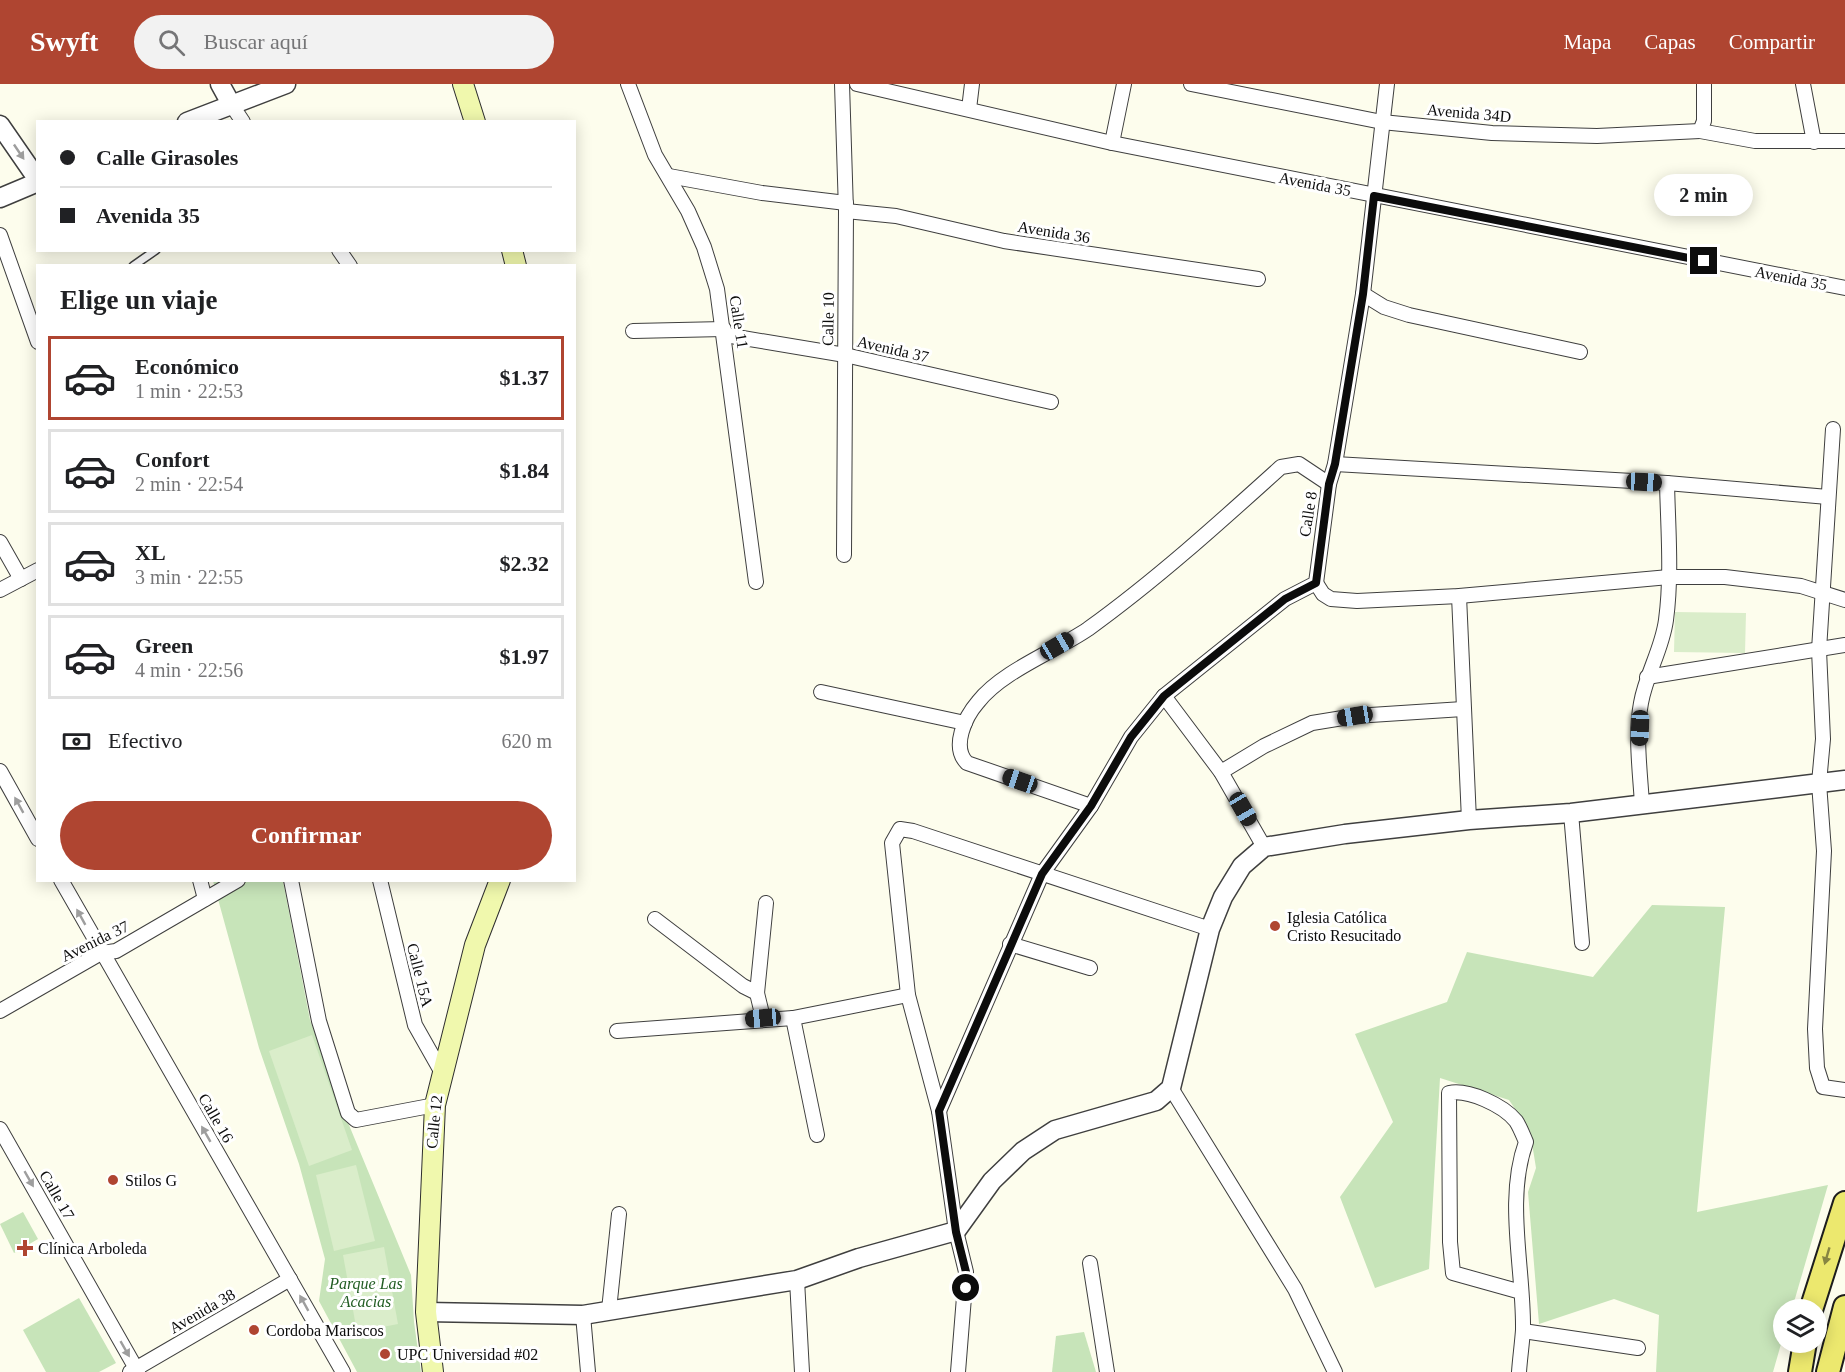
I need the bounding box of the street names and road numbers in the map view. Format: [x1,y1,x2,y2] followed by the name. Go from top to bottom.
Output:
[1426,101,1512,125] street label: Avenida 34D
[1278,169,1352,199] street label: Avenida 35
[1017,218,1091,246] street label: Avenida 36
[1754,263,1828,293] street label: Avenida 35
[819,292,837,346] street label: Calle 10
[726,294,752,350] street label: Calle 11
[856,333,930,365] street label: Avenida 37
[1296,490,1320,538] street label: Calle 8
[58,917,132,965] street label: Avenida 37
[404,941,436,1009] street label: Calle 15A
[195,1090,237,1146] street label: Calle 16
[423,1094,445,1150] street label: Calle 12
[36,1167,78,1223] street label: Calle 17
[166,1285,238,1337] street label: Avenida 38

